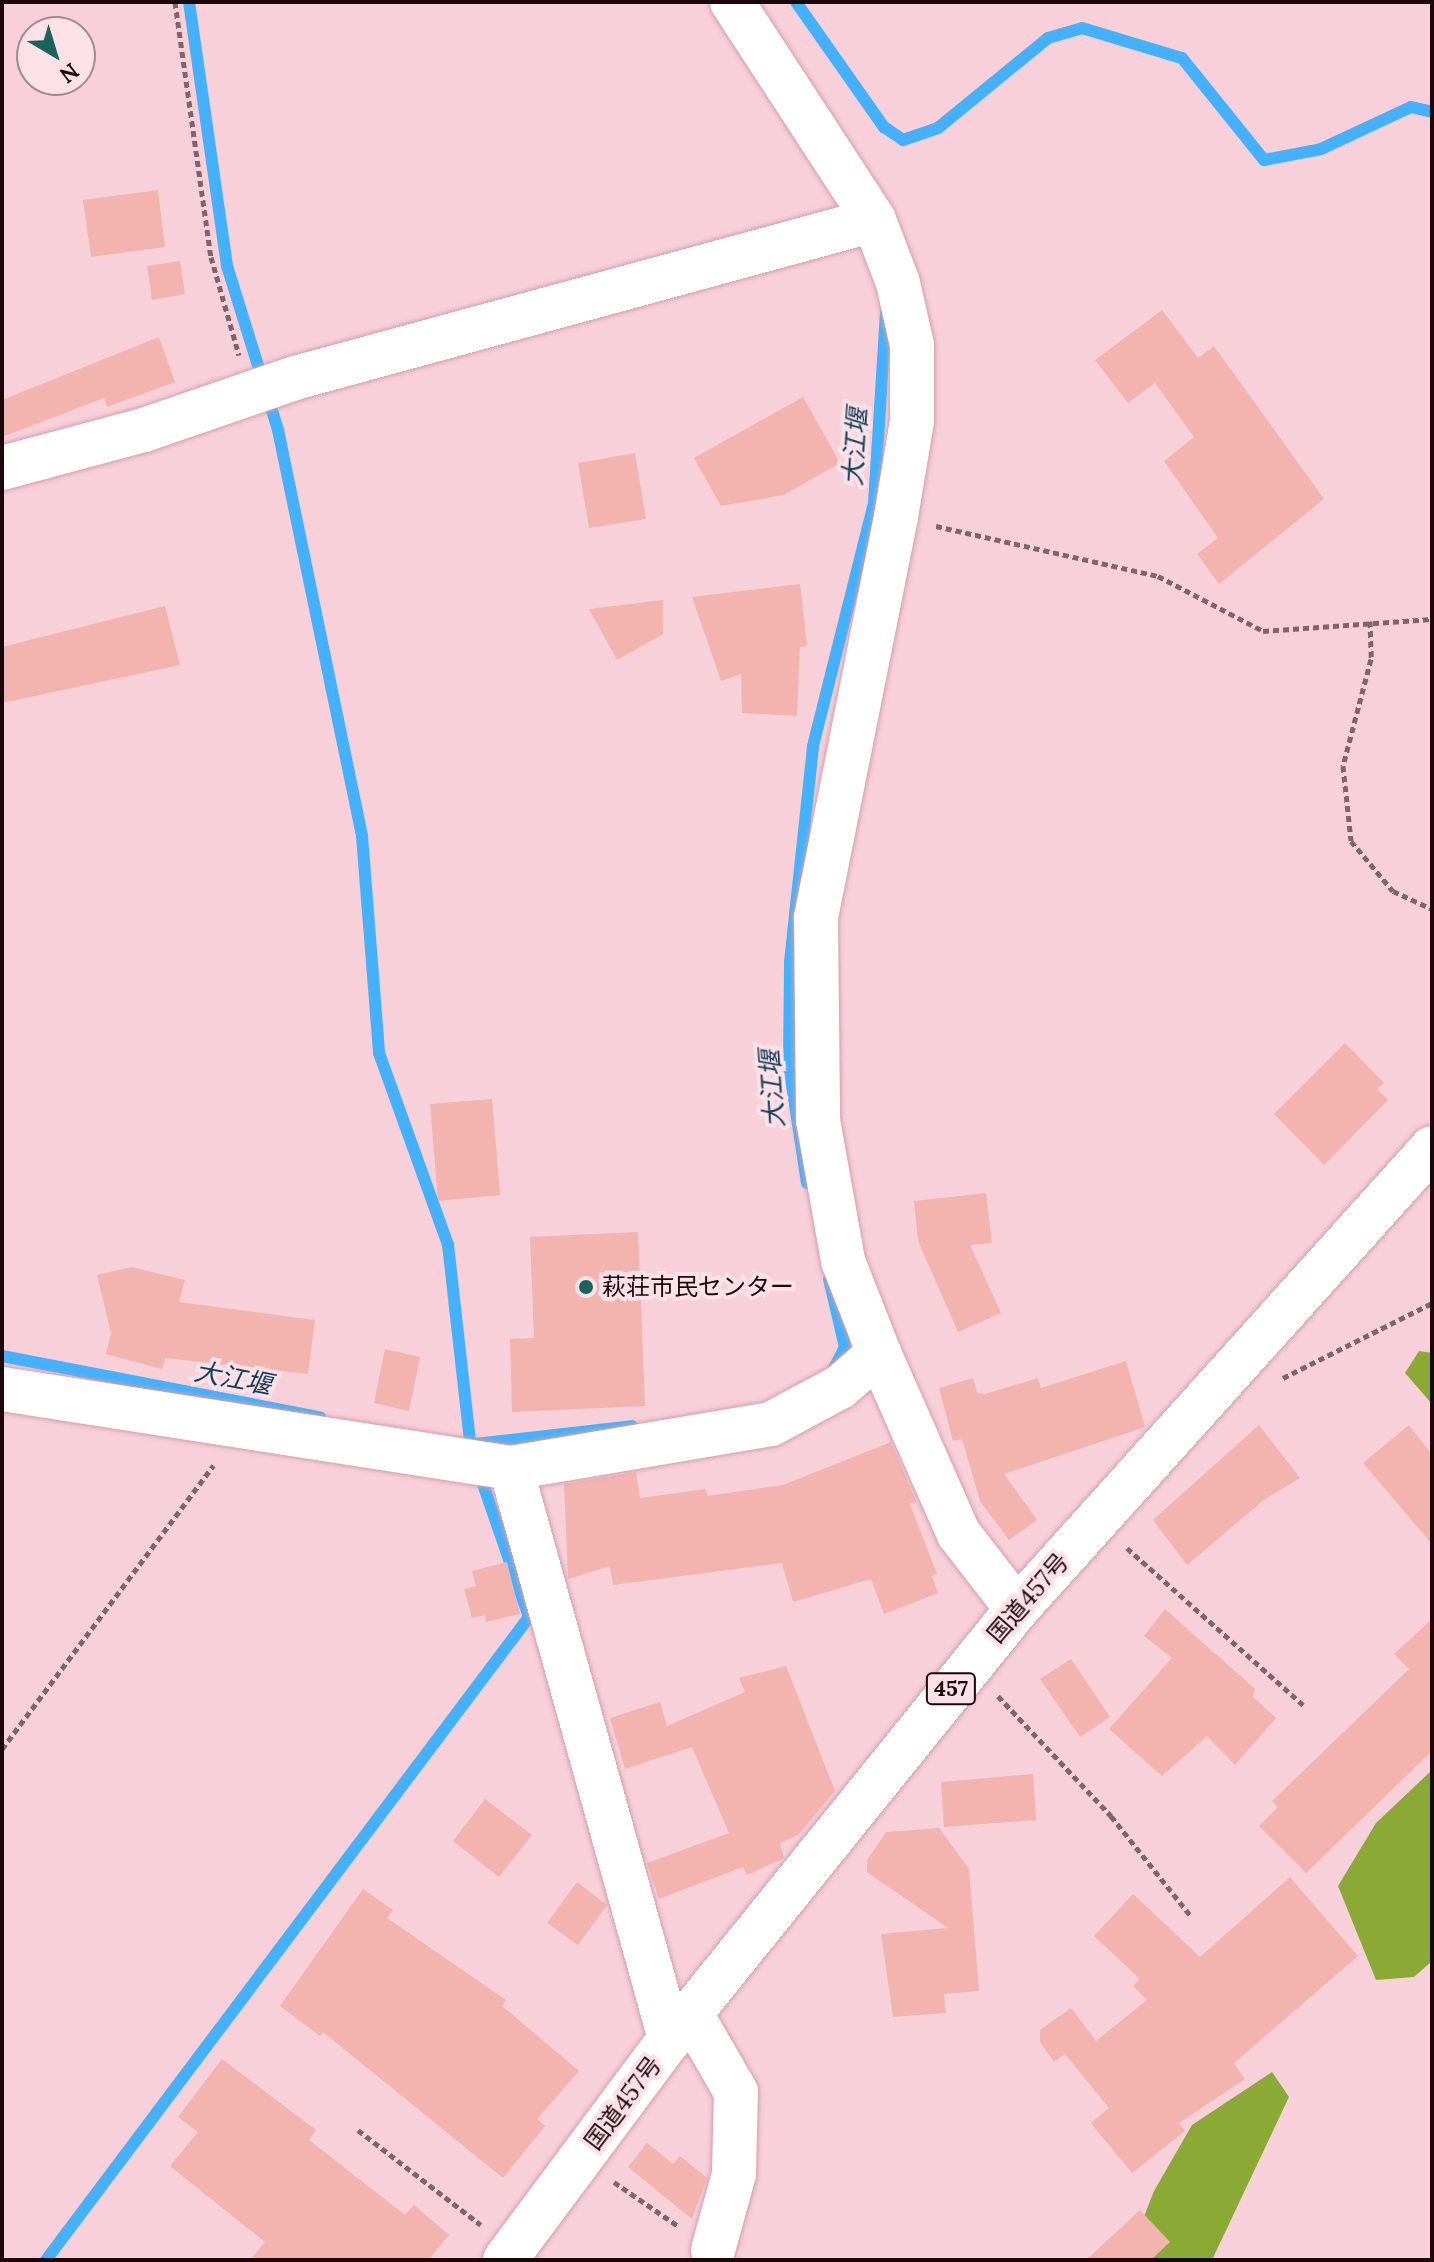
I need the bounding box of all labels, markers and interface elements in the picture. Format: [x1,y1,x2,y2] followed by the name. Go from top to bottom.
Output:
[16,16,96,96] north arrow
[54,57,85,90] text: N
[837,407,873,487] water label: 大江堰
[754,1049,790,1129] water label: 大江堰
[602,1273,794,1301] place label: 萩荘市民センター
[577,1278,595,1296] marker: 萩荘市民センター
[192,1355,274,1401] water label: 大江堰
[981,1547,1075,1649] street label: 国道457号
[925,1671,977,1707] road number: 457
[579,2051,667,2155] street label: 国道457号

